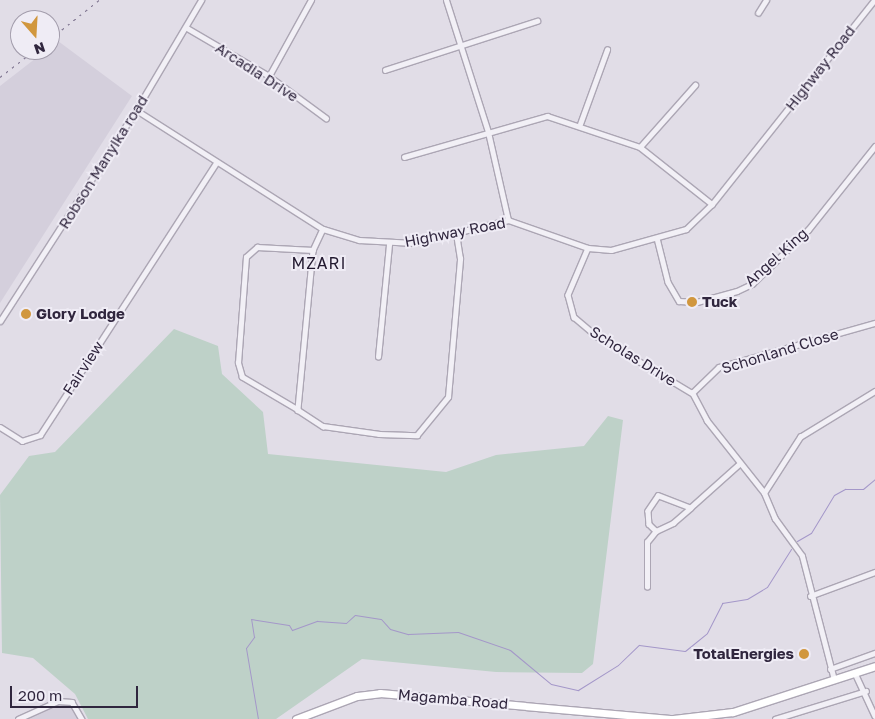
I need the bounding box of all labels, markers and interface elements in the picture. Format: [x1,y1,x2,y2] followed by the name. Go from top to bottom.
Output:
[10,10,60,60] north arrow
[781,22,859,114] street label: Highway Road
[32,39,48,58] text: N
[212,39,302,105] street label: Arcadia Drive
[55,92,151,232] street label: Robson Manyika road
[403,213,507,251] street label: Highway Road
[741,224,811,290] street label: Angel King
[291,253,347,273] district label: MZARI
[702,293,737,311] place label: Tuck
[686,296,698,308] marker: Tuck
[36,305,125,323] place label: Glory Lodge
[20,308,32,320] marker: Glory Lodge
[587,322,679,390] street label: Scholas Drive
[719,325,841,377] street label: Schonland Close
[59,338,107,398] street label: Fairview
[693,645,794,663] place label: TotalEnergies
[798,648,810,660] marker: TotalEnergies
[12,676,140,708] scale bar
[397,685,509,713] street label: Magamba Road
[18,686,62,704] text: 200 m

